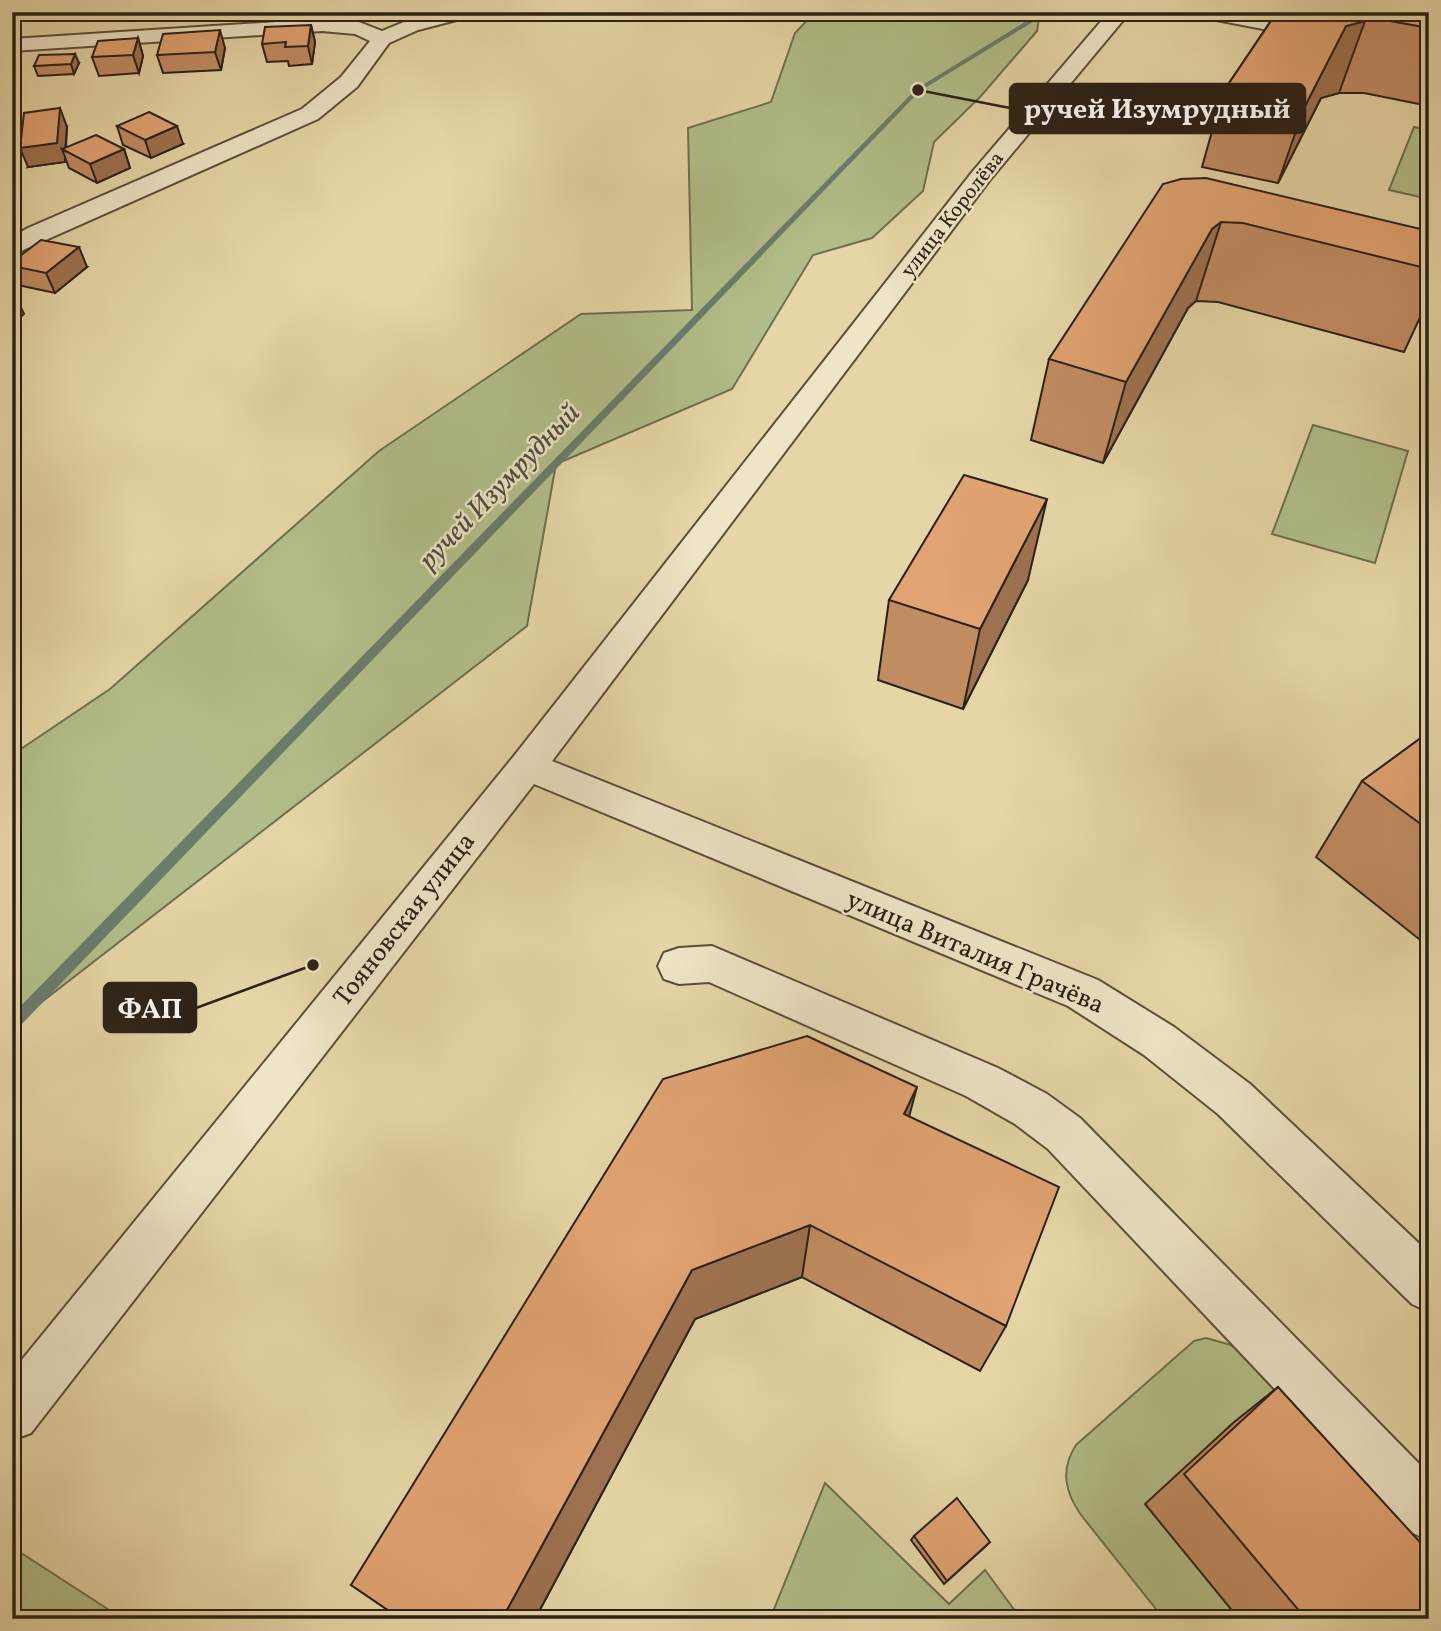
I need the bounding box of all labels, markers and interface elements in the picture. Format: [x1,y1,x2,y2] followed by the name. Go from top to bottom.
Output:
[1010,84,1305,133] callout: ручей Изумрудный
[1024,91,1290,130] text: ручей Изумрудный
[894,146,1012,284] street label: улица Королёва
[410,395,590,579] water label: ручей Изумрудный
[325,825,485,1015] street label: Тояновская улица
[840,882,1110,1024] street label: улица Виталия Грачёва
[104,983,196,1032] callout: ФАП
[118,991,182,1030] text: ФАП

